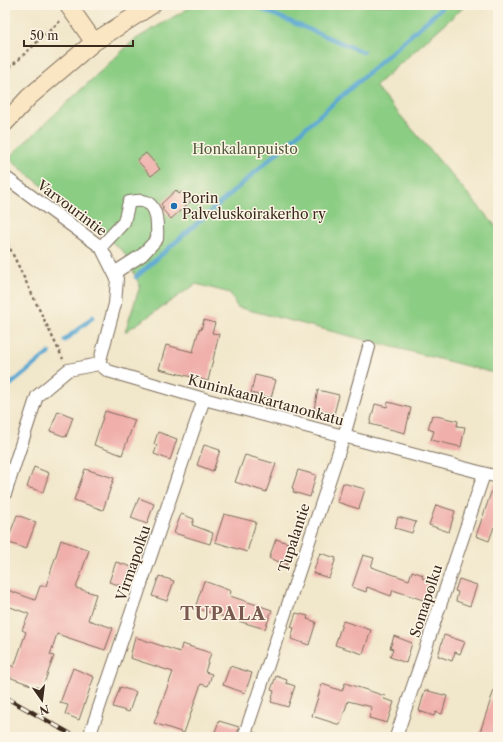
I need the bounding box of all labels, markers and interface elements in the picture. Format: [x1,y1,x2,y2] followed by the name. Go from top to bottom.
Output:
[24,22,133,48] scale bar
[30,28,59,43] text: 50 m
[192,140,298,158] park label: Honkalanpuisto
[33,175,110,240] street label: Varvourintie
[182,189,326,223] place label: Porin Palveluskoirakerho ry
[169,201,179,211] marker: Porin Palveluskoirakerho ry
[186,370,346,430] street label: Kuninkaankartanonkatu
[274,501,314,575] street label: Tupalantie
[111,522,154,604] street label: Virmapolku
[406,562,446,640] street label: Somapolku
[180,603,266,625] district label: TUPALA
[22,680,62,720] north arrow
[38,702,51,718] text: N

